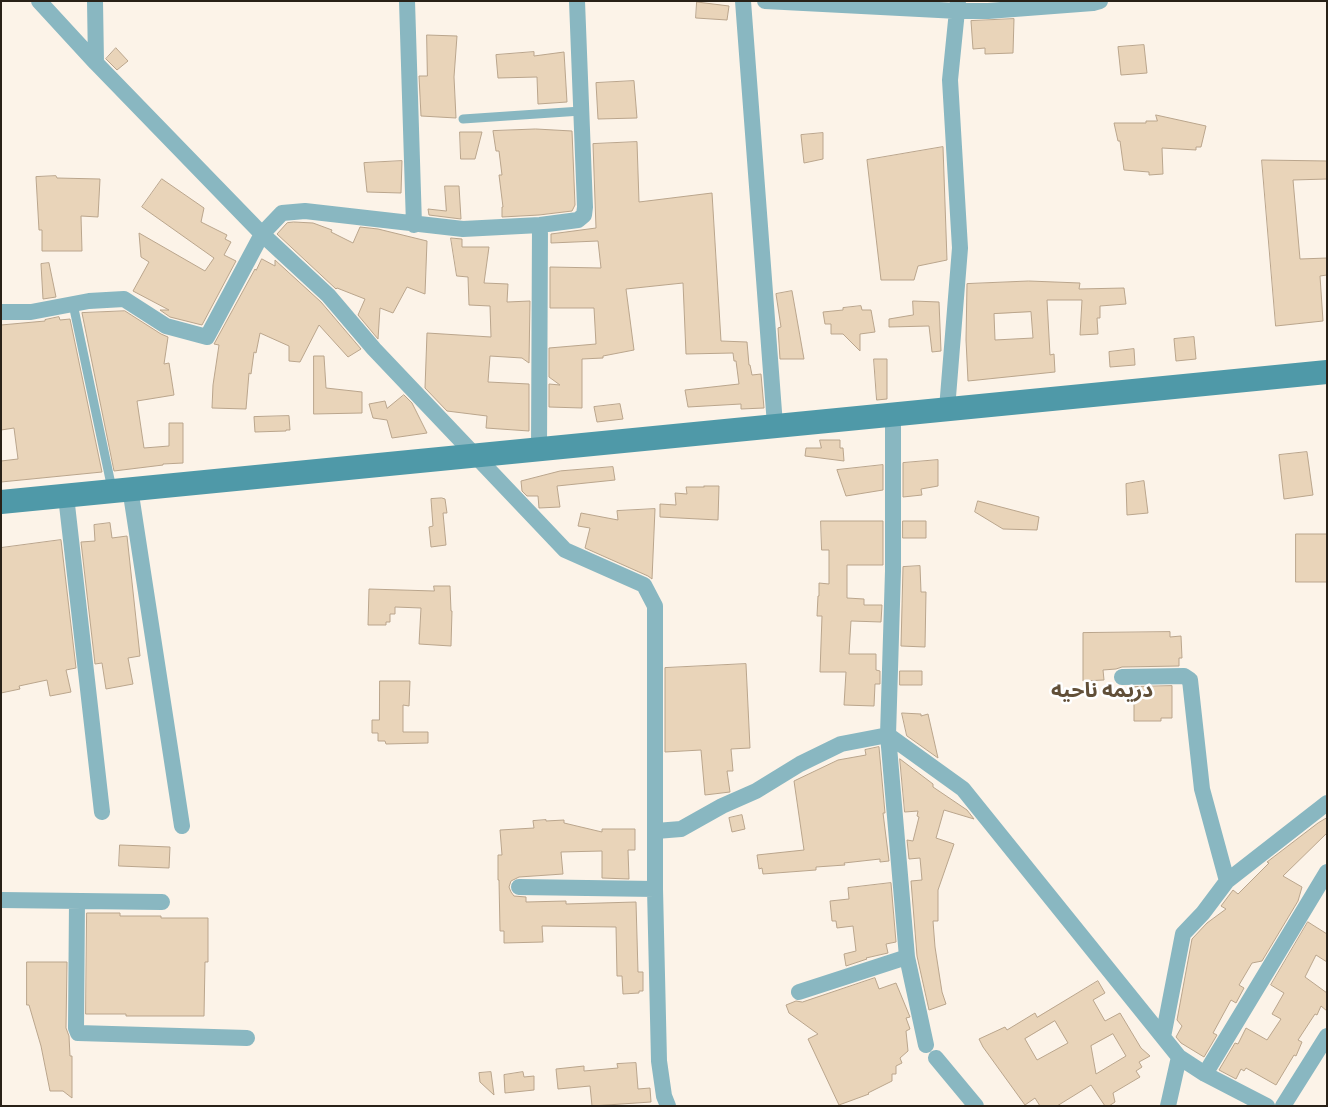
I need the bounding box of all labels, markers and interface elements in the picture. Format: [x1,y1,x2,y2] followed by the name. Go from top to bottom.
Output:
[1051,678,1153,704] district label: دریمه ناحیه

